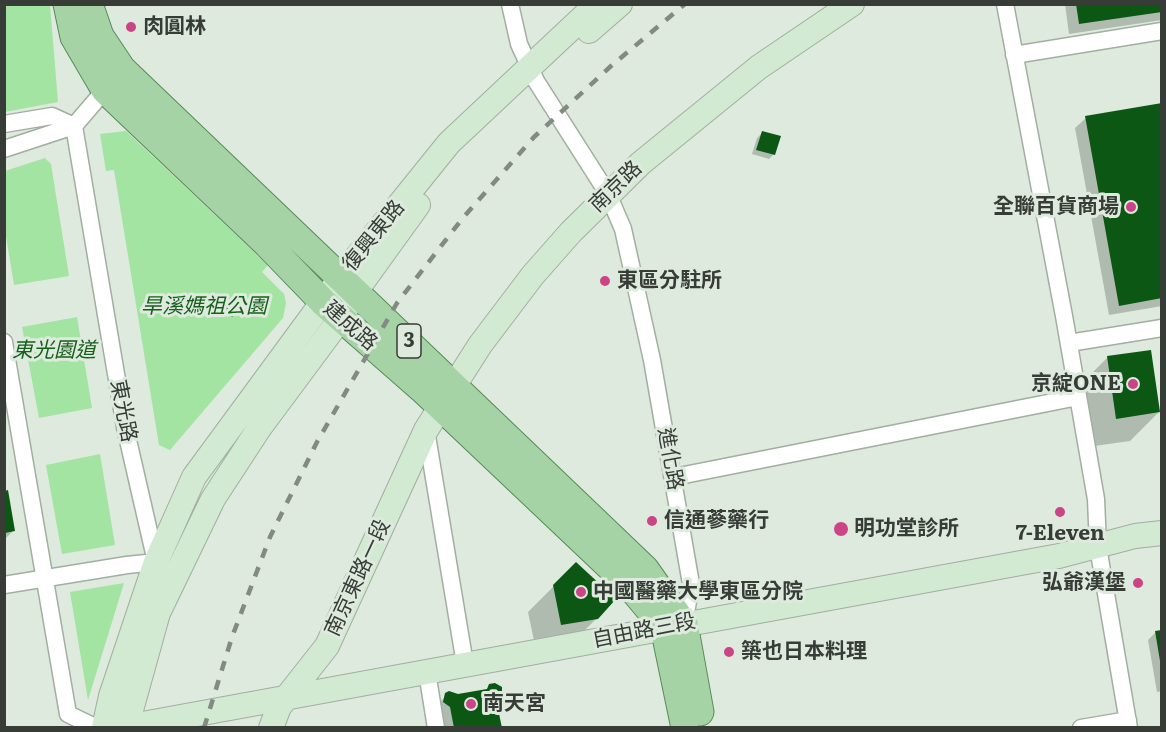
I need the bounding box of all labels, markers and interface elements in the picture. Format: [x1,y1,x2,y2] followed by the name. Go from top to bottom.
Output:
[143,14,206,40] place label: 肉圓林
[124,20,138,34] marker: 肉圓林
[585,156,647,218] street label: 南京路
[993,194,1119,220] place label: 全聯百貨商場
[338,195,410,277] street label: 復興東路
[1124,200,1138,214] marker: 全聯百貨商場
[617,268,722,294] place label: 東區分駐所
[598,274,612,288] marker: 東區分駐所
[141,294,267,320] park label: 旱溪媽祖公園
[318,296,382,356] street label: 建成路
[397,324,421,358] road number: 3
[12,338,96,364] park label: 東光園道
[1031,371,1121,397] place label: 京綻ONE
[1126,377,1140,391] marker: 京綻ONE
[105,378,141,444] street label: 東光路
[652,426,688,492] street label: 進化路
[1053,505,1067,519] marker: 7-Eleven
[664,508,769,534] place label: 信通蔘藥行
[645,514,659,528] marker: 信通蔘藥行
[320,516,396,640] street label: 南京東路一段
[854,516,959,542] place label: 明功堂診所
[832,520,850,538] marker: 明功堂診所
[1016,521,1104,547] place label: 7-Eleven
[1042,570,1126,596] place label: 弘爺漢堡
[1131,576,1145,590] marker: 弘爺漢堡
[593,579,803,605] place label: 中國醫藥大學東區分院
[574,585,588,599] marker: 中國醫藥大學東區分院
[590,609,698,653] street label: 自由路三段
[741,639,867,665] place label: 築也日本料理
[722,645,736,659] marker: 築也日本料理
[483,691,546,717] place label: 南天宮
[464,697,478,711] marker: 南天宮

